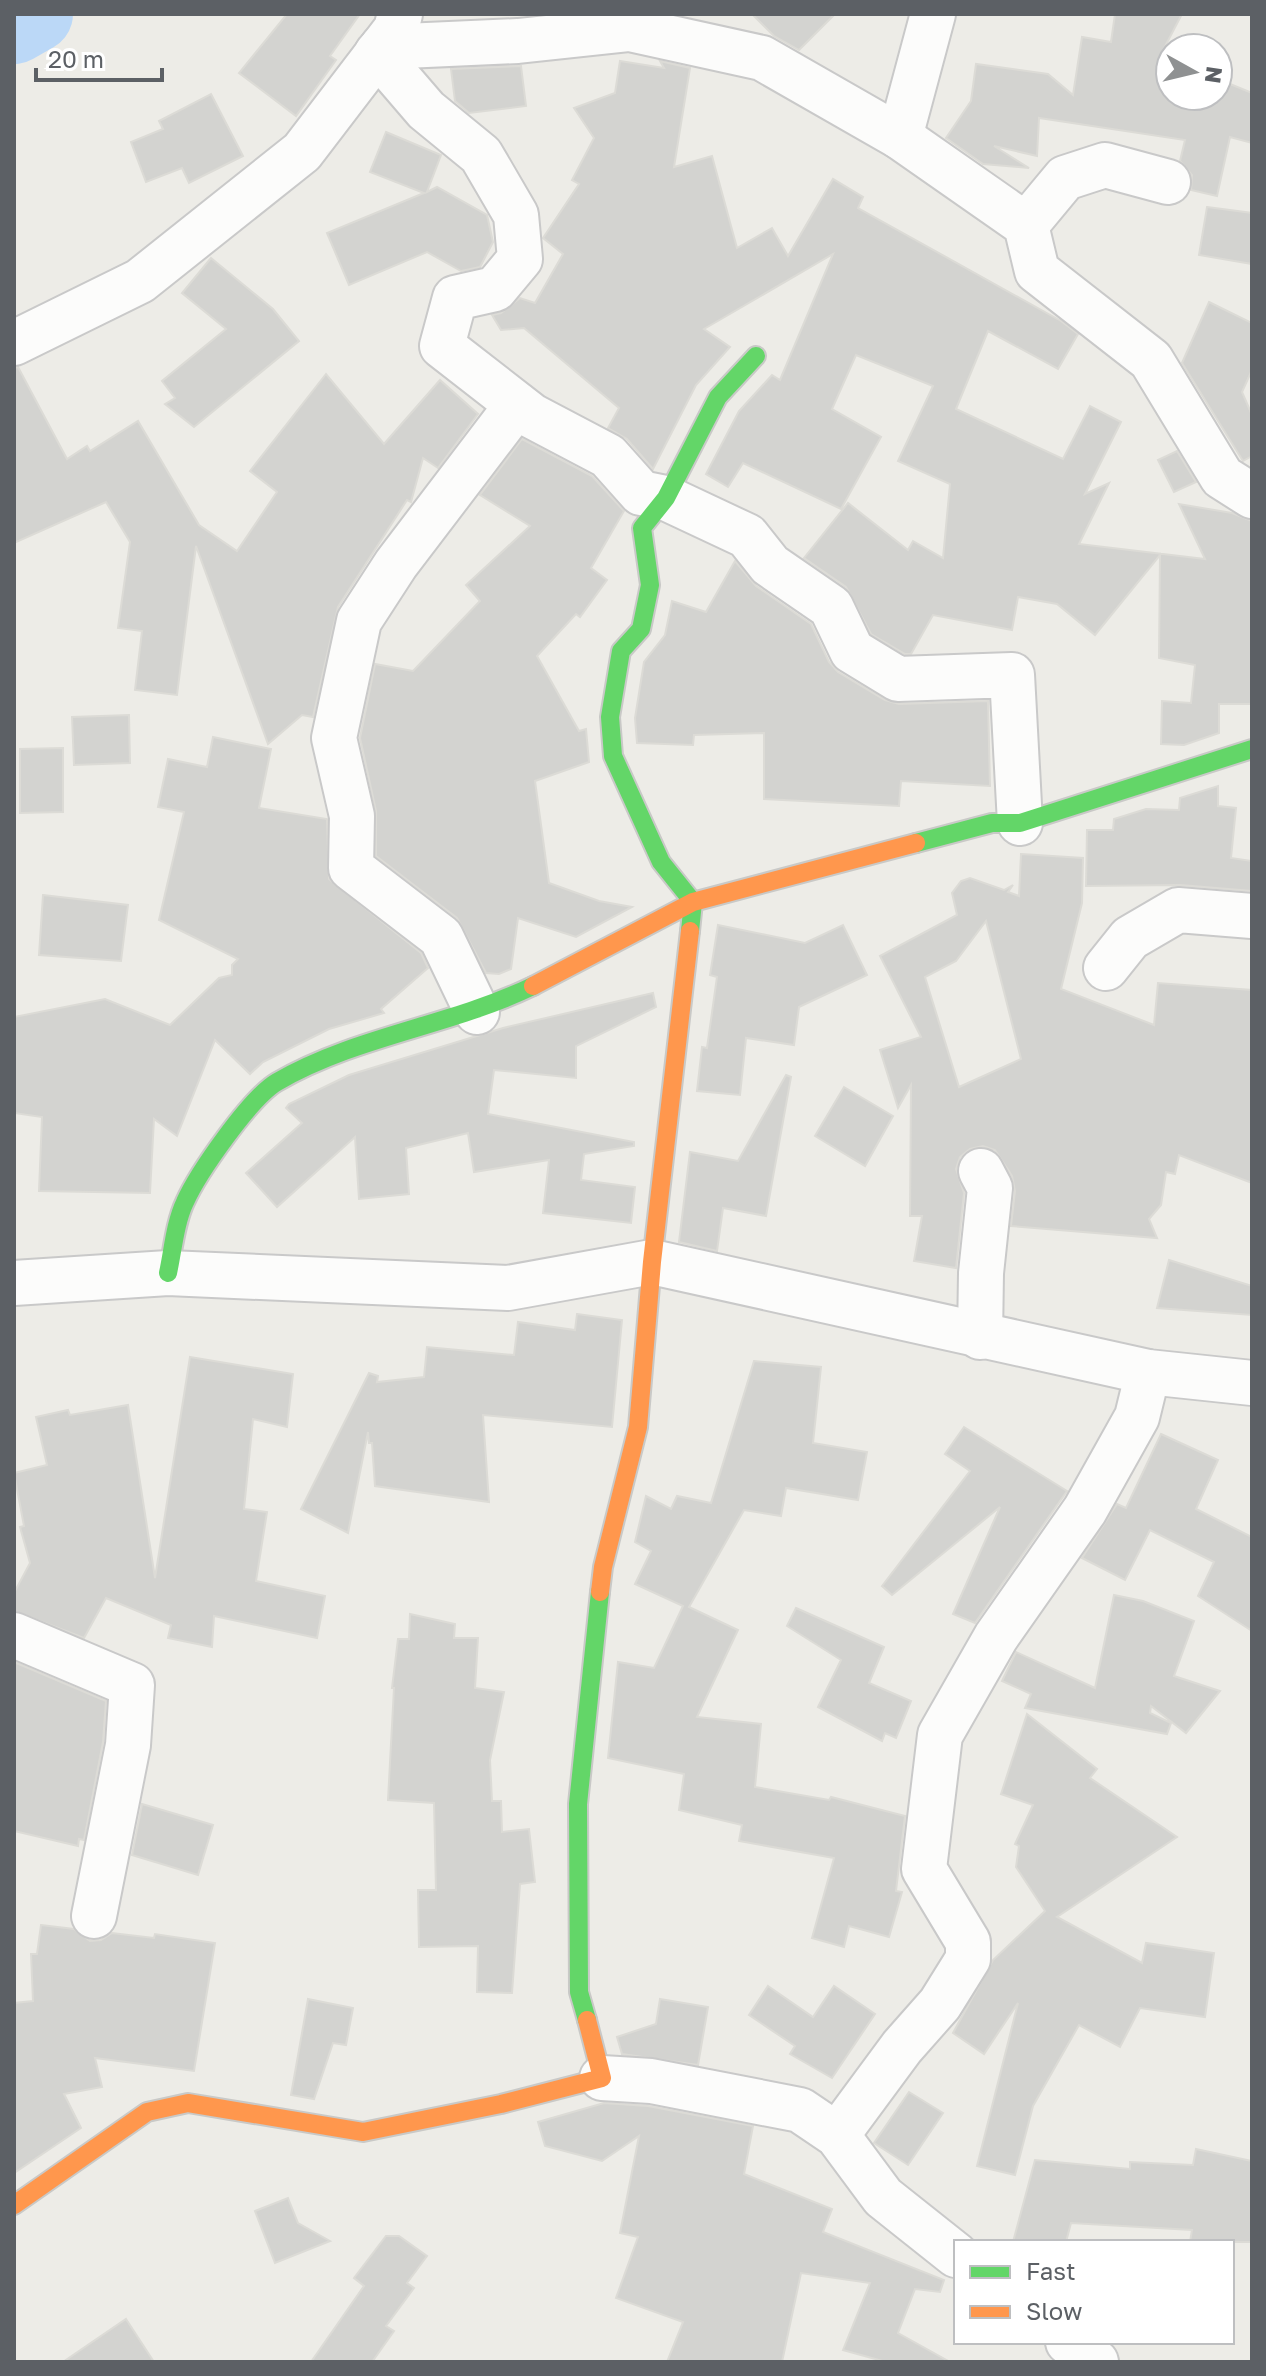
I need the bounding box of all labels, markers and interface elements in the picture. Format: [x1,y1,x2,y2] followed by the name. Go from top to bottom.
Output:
[36,32,162,82] scale bar
[1154,32,1234,112] north arrow
[48,44,104,73] text: 20 m
[1200,65,1229,85] text: N
[954,2240,1234,2344] legend
[1026,2256,1076,2285] text: Fast
[1026,2296,1082,2325] text: Slow

